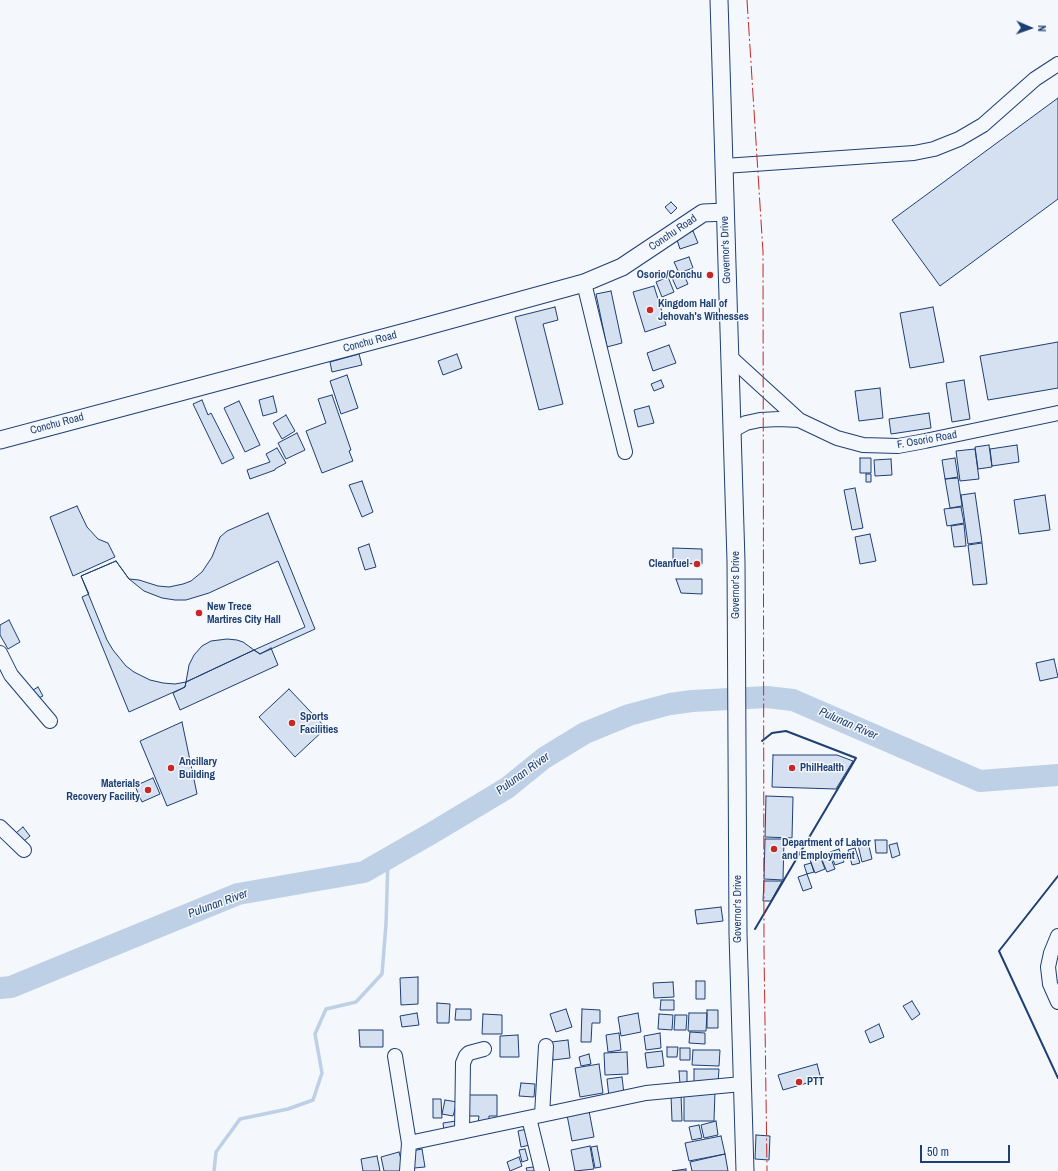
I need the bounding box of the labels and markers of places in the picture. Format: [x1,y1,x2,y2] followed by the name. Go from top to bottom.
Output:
[637,268,702,282] place label: Osorio/Conchu
[705,270,715,280] marker: Osorio/Conchu
[658,297,749,323] place label: Kingdom Hall of Jehovah's Witnesses
[645,305,655,315] marker: Kingdom Hall of Jehovah's Witnesses
[648,557,689,571] place label: Cleanfuel
[692,559,702,569] marker: Cleanfuel
[207,600,281,626] place label: New Trece Martires City Hall
[194,608,204,618] marker: New Trece Martires City Hall
[300,710,338,736] place label: Sports Facilities
[287,718,297,728] marker: Sports Facilities
[179,755,217,781] place label: Ancillary Building
[800,761,844,775] place label: PhilHealth
[166,763,176,773] marker: Ancillary Building
[787,763,797,773] marker: PhilHealth
[66,777,140,803] place label: Materials Recovery Facility
[143,785,153,795] marker: Materials Recovery Facility
[782,836,871,862] place label: Department of Labor and Employment
[769,844,779,854] marker: Department of Labor and Employment
[807,1075,824,1089] place label: PTT
[794,1077,804,1087] marker: PTT

